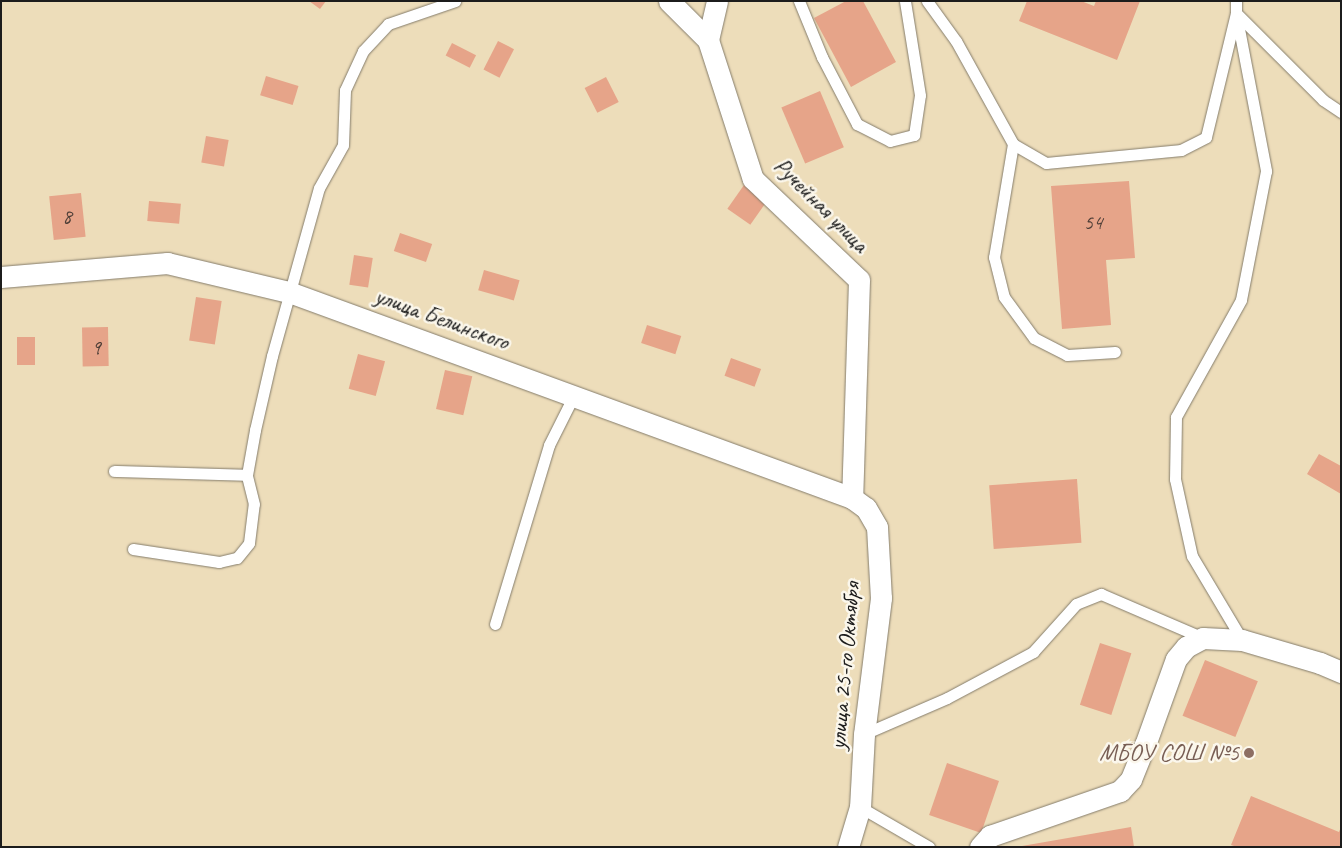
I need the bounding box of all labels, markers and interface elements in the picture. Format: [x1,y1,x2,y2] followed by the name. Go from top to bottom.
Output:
[767,151,875,259] street label: Ручейная улица
[62,203,72,229] house number: 8
[1084,209,1102,235] house number: 54
[370,281,514,357] street label: улица Белинского
[91,334,101,360] house number: 9
[823,580,867,752] street label: улица 25-го Октября
[1099,739,1239,767] place label: МБОУ СОШ №5
[1243,747,1255,759] marker: МБОУ СОШ №5

